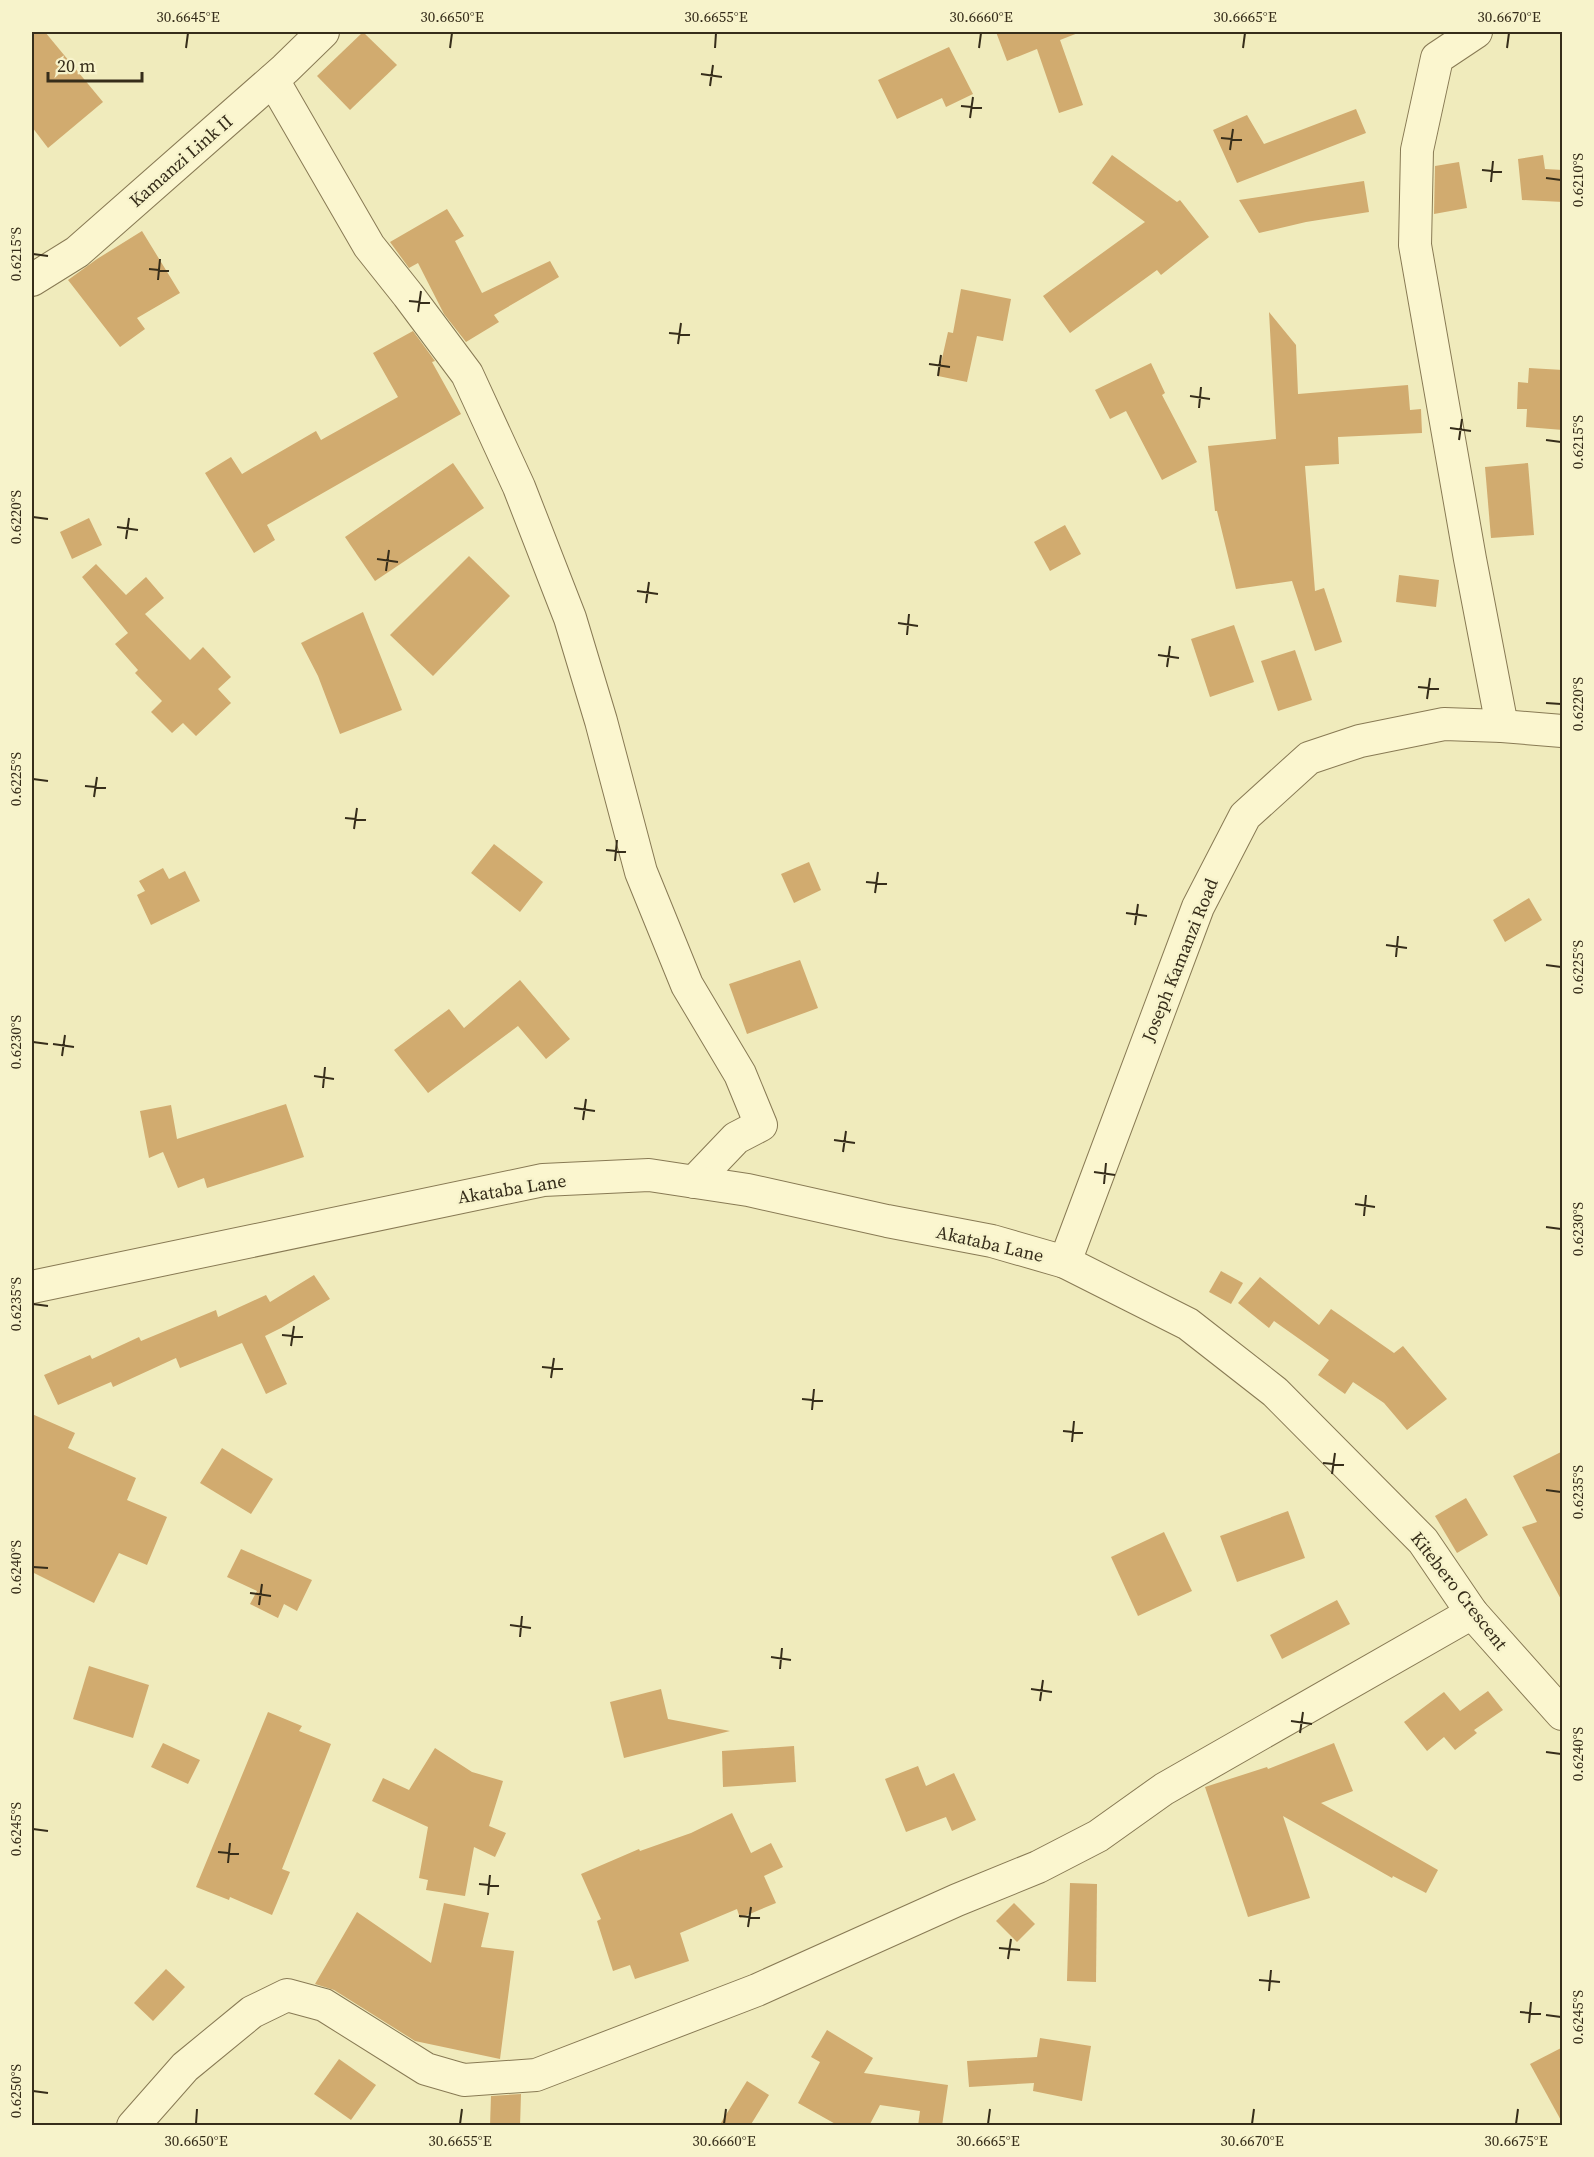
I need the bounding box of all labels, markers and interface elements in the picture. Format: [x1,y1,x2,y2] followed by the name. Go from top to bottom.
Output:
[156,6,220,27] text: 30.6645°E
[420,6,484,27] text: 30.6650°E
[684,6,748,27] text: 30.6655°E
[949,6,1013,27] text: 30.6660°E
[1213,6,1277,27] text: 30.6665°E
[1477,6,1541,27] text: 30.6670°E
[48,45,142,83] scale bar
[57,53,95,78] text: 20 m
[124,109,238,212] street label: Kamanzi Link II
[1567,152,1588,207] text: 0.6210°S
[5,226,26,281] text: 0.6215°S
[1567,414,1588,469] text: 0.6215°S
[5,489,26,544] text: 0.6220°S
[1567,676,1588,731] text: 0.6220°S
[5,751,26,806] text: 0.6225°S
[1135,874,1224,1046] street label: Joseph Kamanzi Road
[1567,939,1588,994] text: 0.6225°S
[5,1014,26,1069] text: 0.6230°S
[456,1168,568,1209] street label: Akataba Lane
[1567,1201,1588,1256] text: 0.6230°S
[934,1219,1046,1268] street label: Akataba Lane
[5,1276,26,1331] text: 0.6235°S
[1567,1464,1588,1519] text: 0.6235°S
[1405,1526,1514,1655] street label: Kitebero Crescent
[5,1539,26,1594] text: 0.6240°S
[1567,1726,1588,1781] text: 0.6240°S
[5,1801,26,1856] text: 0.6245°S
[1567,1989,1588,2044] text: 0.6245°S
[5,2063,26,2118] text: 0.6250°S
[164,2130,228,2151] text: 30.6650°E
[428,2130,492,2151] text: 30.6655°E
[692,2130,756,2151] text: 30.6660°E
[956,2130,1020,2151] text: 30.6665°E
[1220,2130,1284,2151] text: 30.6670°E
[1484,2130,1548,2151] text: 30.6675°E

